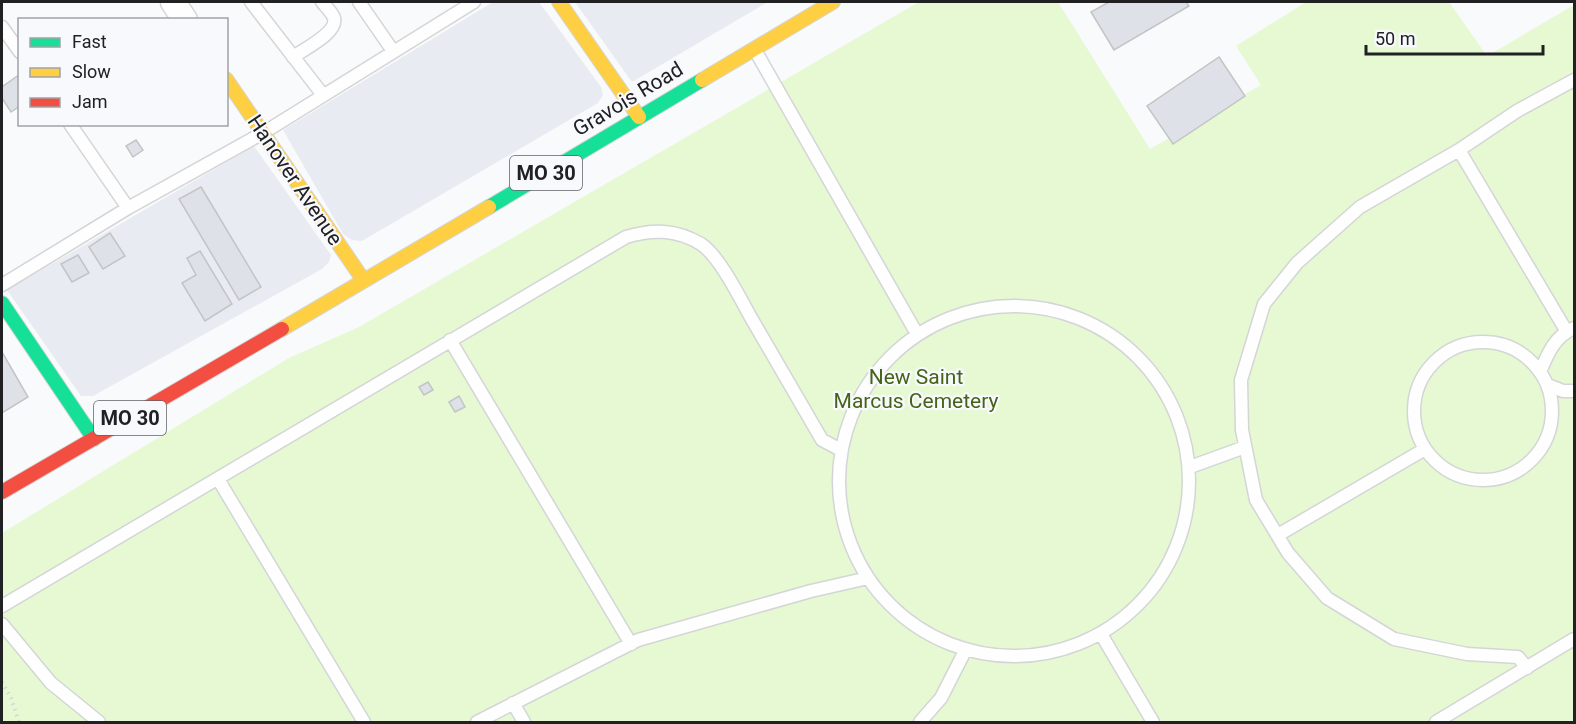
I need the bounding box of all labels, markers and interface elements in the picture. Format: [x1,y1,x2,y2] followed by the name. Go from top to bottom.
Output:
[18,18,228,126] legend
[1366,18,1543,56] scale bar
[1375,28,1415,49] text: 50 m
[72,31,107,52] text: Fast
[569,57,687,141] street label: Gravois Road
[72,61,111,82] text: Slow
[72,91,108,112] text: Jam
[243,110,347,250] street label: Hanover Avenue
[510,156,582,190] road number: MO 30
[834,365,999,413] park label: New Saint Marcus Cemetery
[94,401,166,435] road number: MO 30

